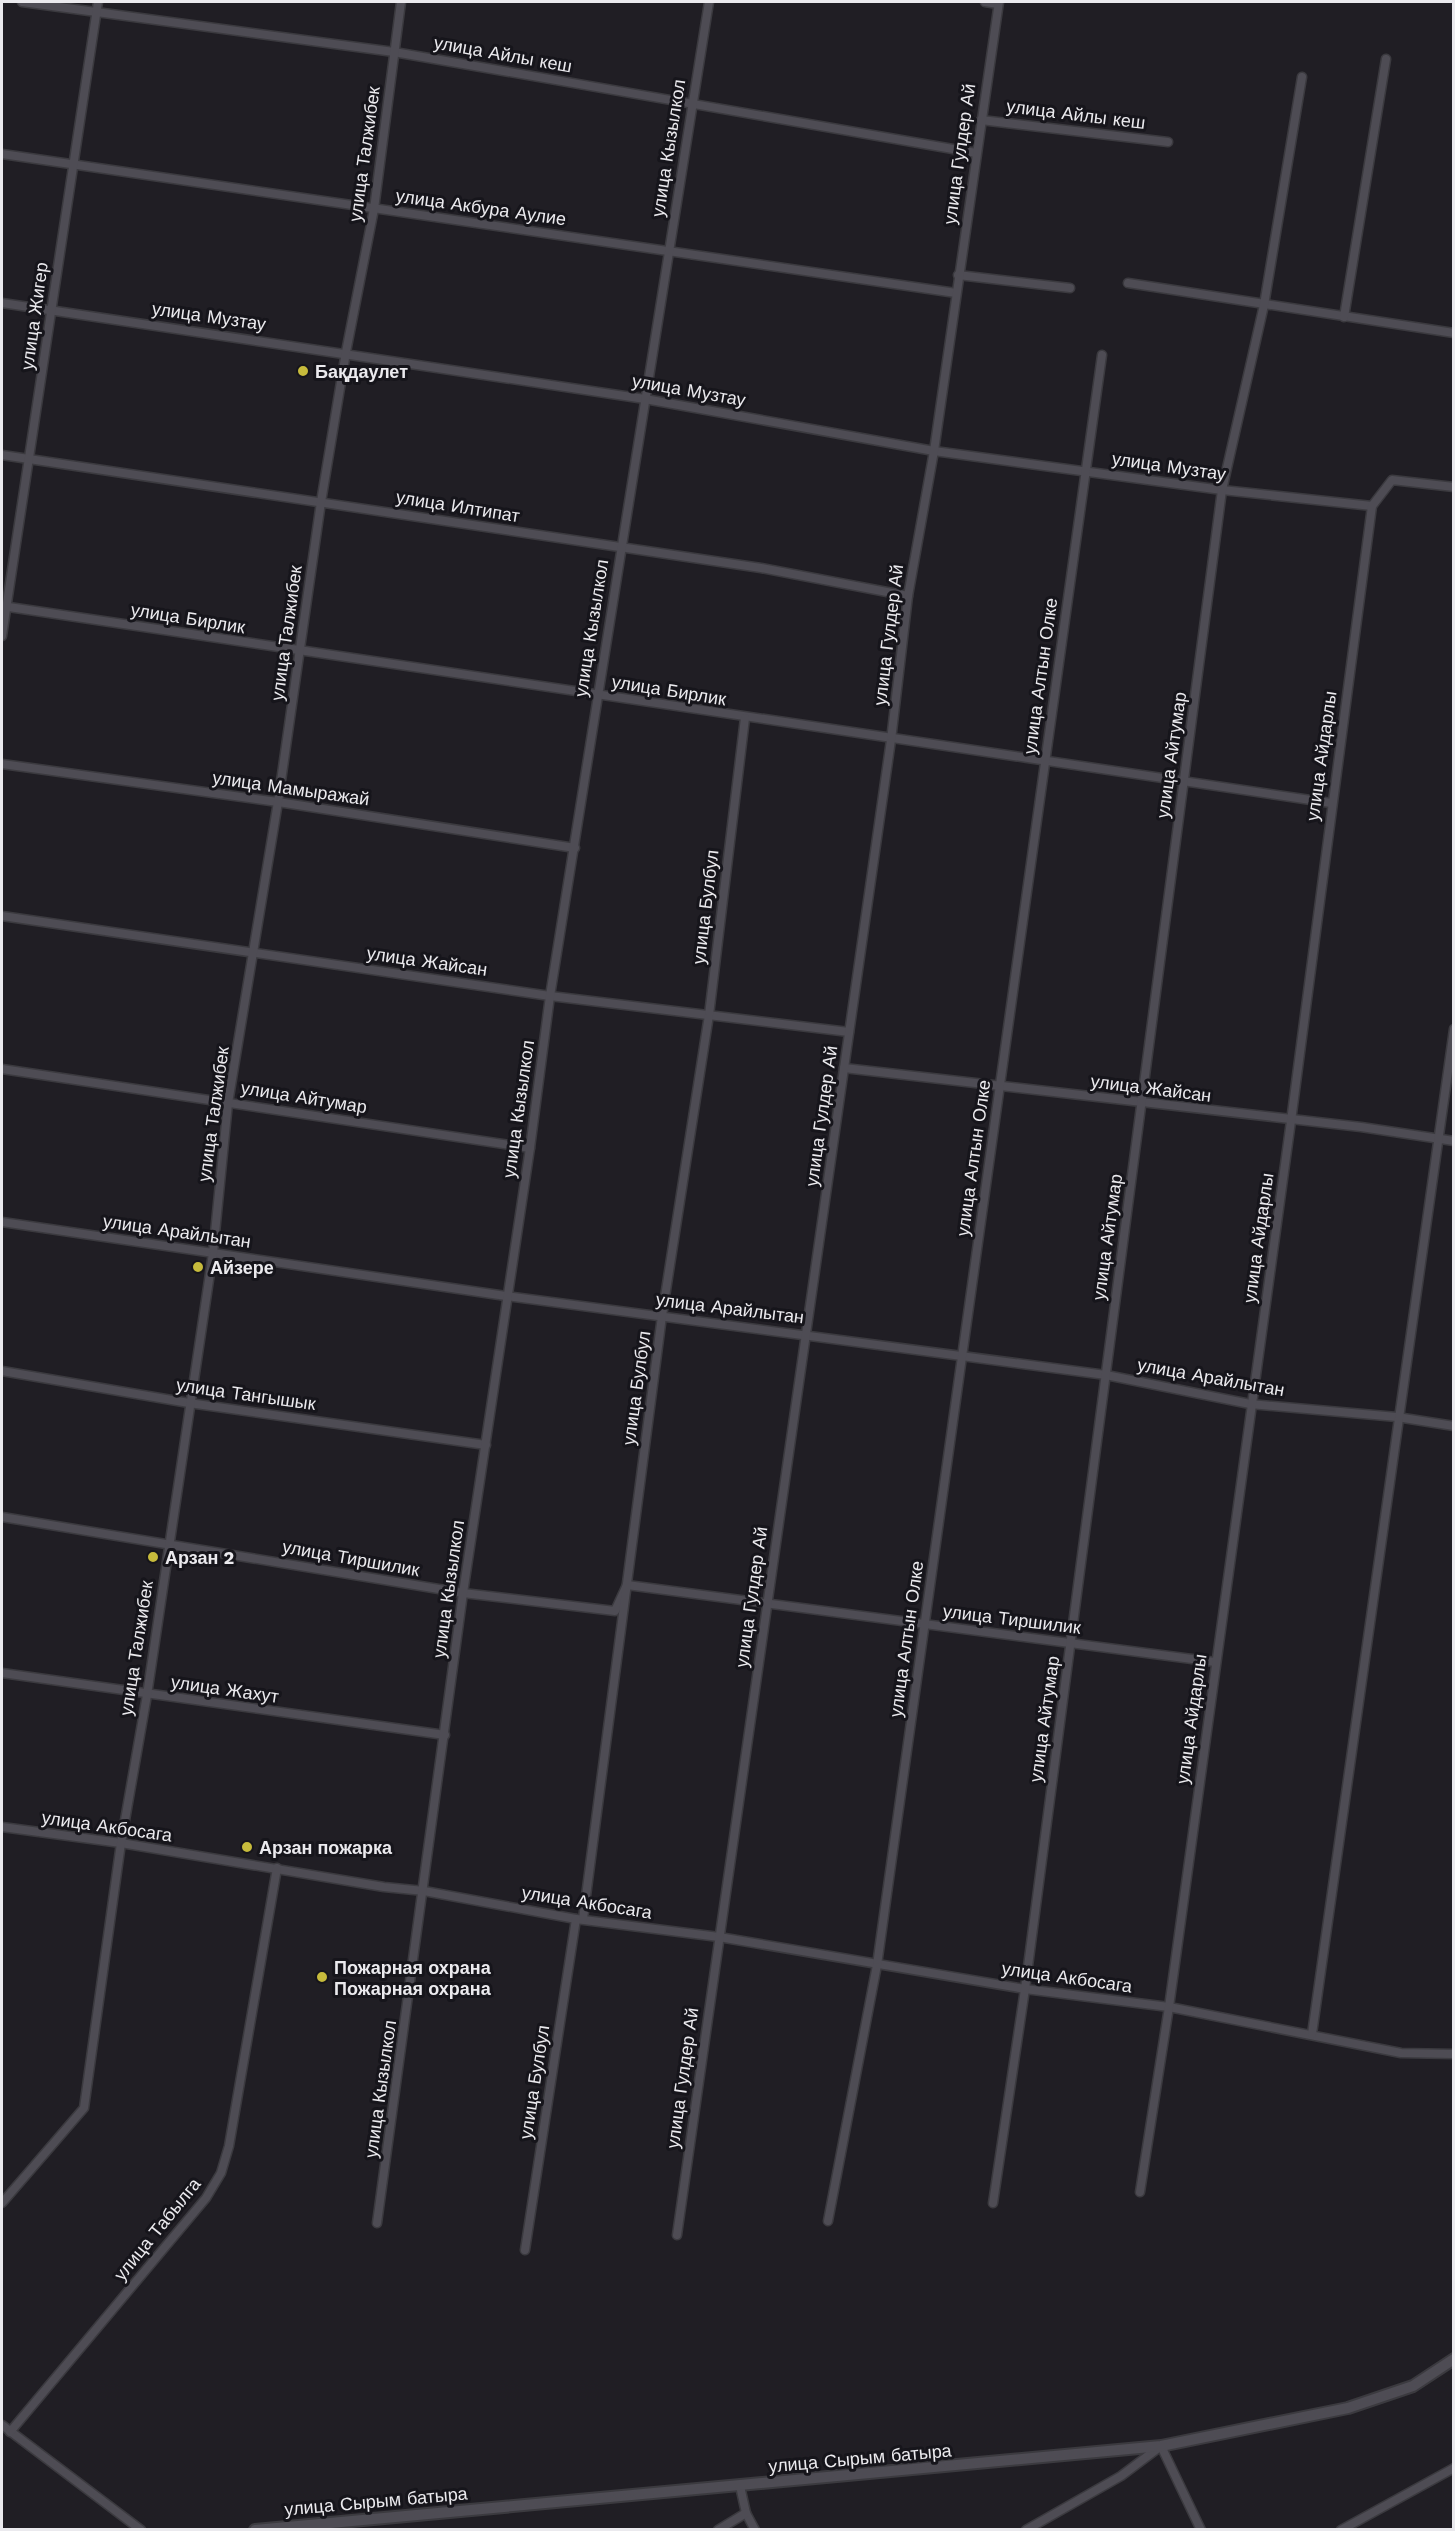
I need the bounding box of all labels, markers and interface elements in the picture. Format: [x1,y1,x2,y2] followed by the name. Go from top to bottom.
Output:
[432,32,574,76] street label: улица Айлы кеш
[647,78,689,218] street label: улица Кызылкол
[939,82,979,226] street label: улица Гулдер Ай
[344,85,384,223] street label: улица Талжибек
[1005,95,1147,133] street label: улица Айлы кеш
[394,185,568,229] street label: улица Акбура Аулие
[16,261,52,371] street label: улица Жигер
[151,298,267,334] street label: улица Музтау
[315,361,408,382] place label: Бақдаулет
[296,364,310,378] marker: Бақдаулет
[631,370,747,410] street label: улица Музтау
[1111,448,1227,484] street label: улица Музтау
[395,486,521,526] street label: улица Илтипат
[570,558,612,698] street label: улица Кызылкол
[869,563,907,707] street label: улица Гулдер Ай
[266,564,306,702] street label: улица Талжибек
[1019,596,1061,756] street label: улица Алтын Олке
[129,599,247,637] street label: улица Бирлик
[610,671,728,709] street label: улица Бирлик
[1152,690,1190,820] street label: улица Айтумар
[1301,690,1341,822] street label: улица Айдарлы
[211,767,371,809] street label: улица Мамыражай
[688,849,722,965] street label: улица Булбул
[365,942,489,980] street label: улица Жайсан
[498,1039,538,1179] street label: улица Кызылкол
[801,1044,841,1188] street label: улица Гулдер Ай
[193,1045,233,1183] street label: улица Талжибек
[1089,1070,1213,1106] street label: улица Жайсан
[239,1077,369,1117] street label: улица Айтумар
[952,1078,994,1238] street label: улица Алтын Олке
[1088,1172,1126,1302] street label: улица Айтумар
[1238,1172,1278,1304] street label: улица Айдарлы
[102,1210,252,1252] street label: улица Арайлытан
[210,1257,274,1278] place label: Айзере
[191,1260,205,1274] marker: Айзере
[655,1288,805,1328] street label: улица Арайлытан
[618,1330,654,1446] street label: улица Булбул
[1136,1354,1286,1400] street label: улица Арайлытан
[175,1374,317,1414] street label: улица Тангышык
[428,1519,468,1659] street label: улица Кызылкол
[731,1525,771,1669] street label: улица Гулдер Ай
[281,1536,421,1580] street label: улица Тиршилик
[165,1547,234,1568] place label: Арзан 2
[146,1550,160,1564] marker: Арзан 2
[885,1559,927,1719] street label: улица Алтын Олке
[115,1579,157,1717] street label: улица Талжибек
[942,1600,1082,1638] street label: улица Тиршилик
[1171,1653,1211,1785] street label: улица Айдарлы
[1025,1654,1063,1784] street label: улица Айтумар
[170,1671,280,1707] street label: улица Жахут
[40,1806,174,1846] street label: улица Акбосага
[259,1837,393,1858] place label: Арзан пожарка
[240,1840,254,1854] marker: Арзан пожарка
[520,1881,655,1923] street label: улица Акбосага
[334,1957,492,1999] place label: Пожарная охрана Пожарная охрана
[1000,1957,1134,1997] street label: улица Акбосага
[315,1970,329,1984] marker: Пожарная охрана Пожарная охрана
[662,2006,702,2150] street label: улица Гулдер Ай
[360,2019,400,2159] street label: улица Кызылкол
[515,2023,553,2141] street label: улица Булбул
[109,2173,205,2284] street label: улица Табылга
[768,2439,953,2476] street label: улица Сырым батыра
[284,2482,469,2519] street label: улица Сырым батыра

